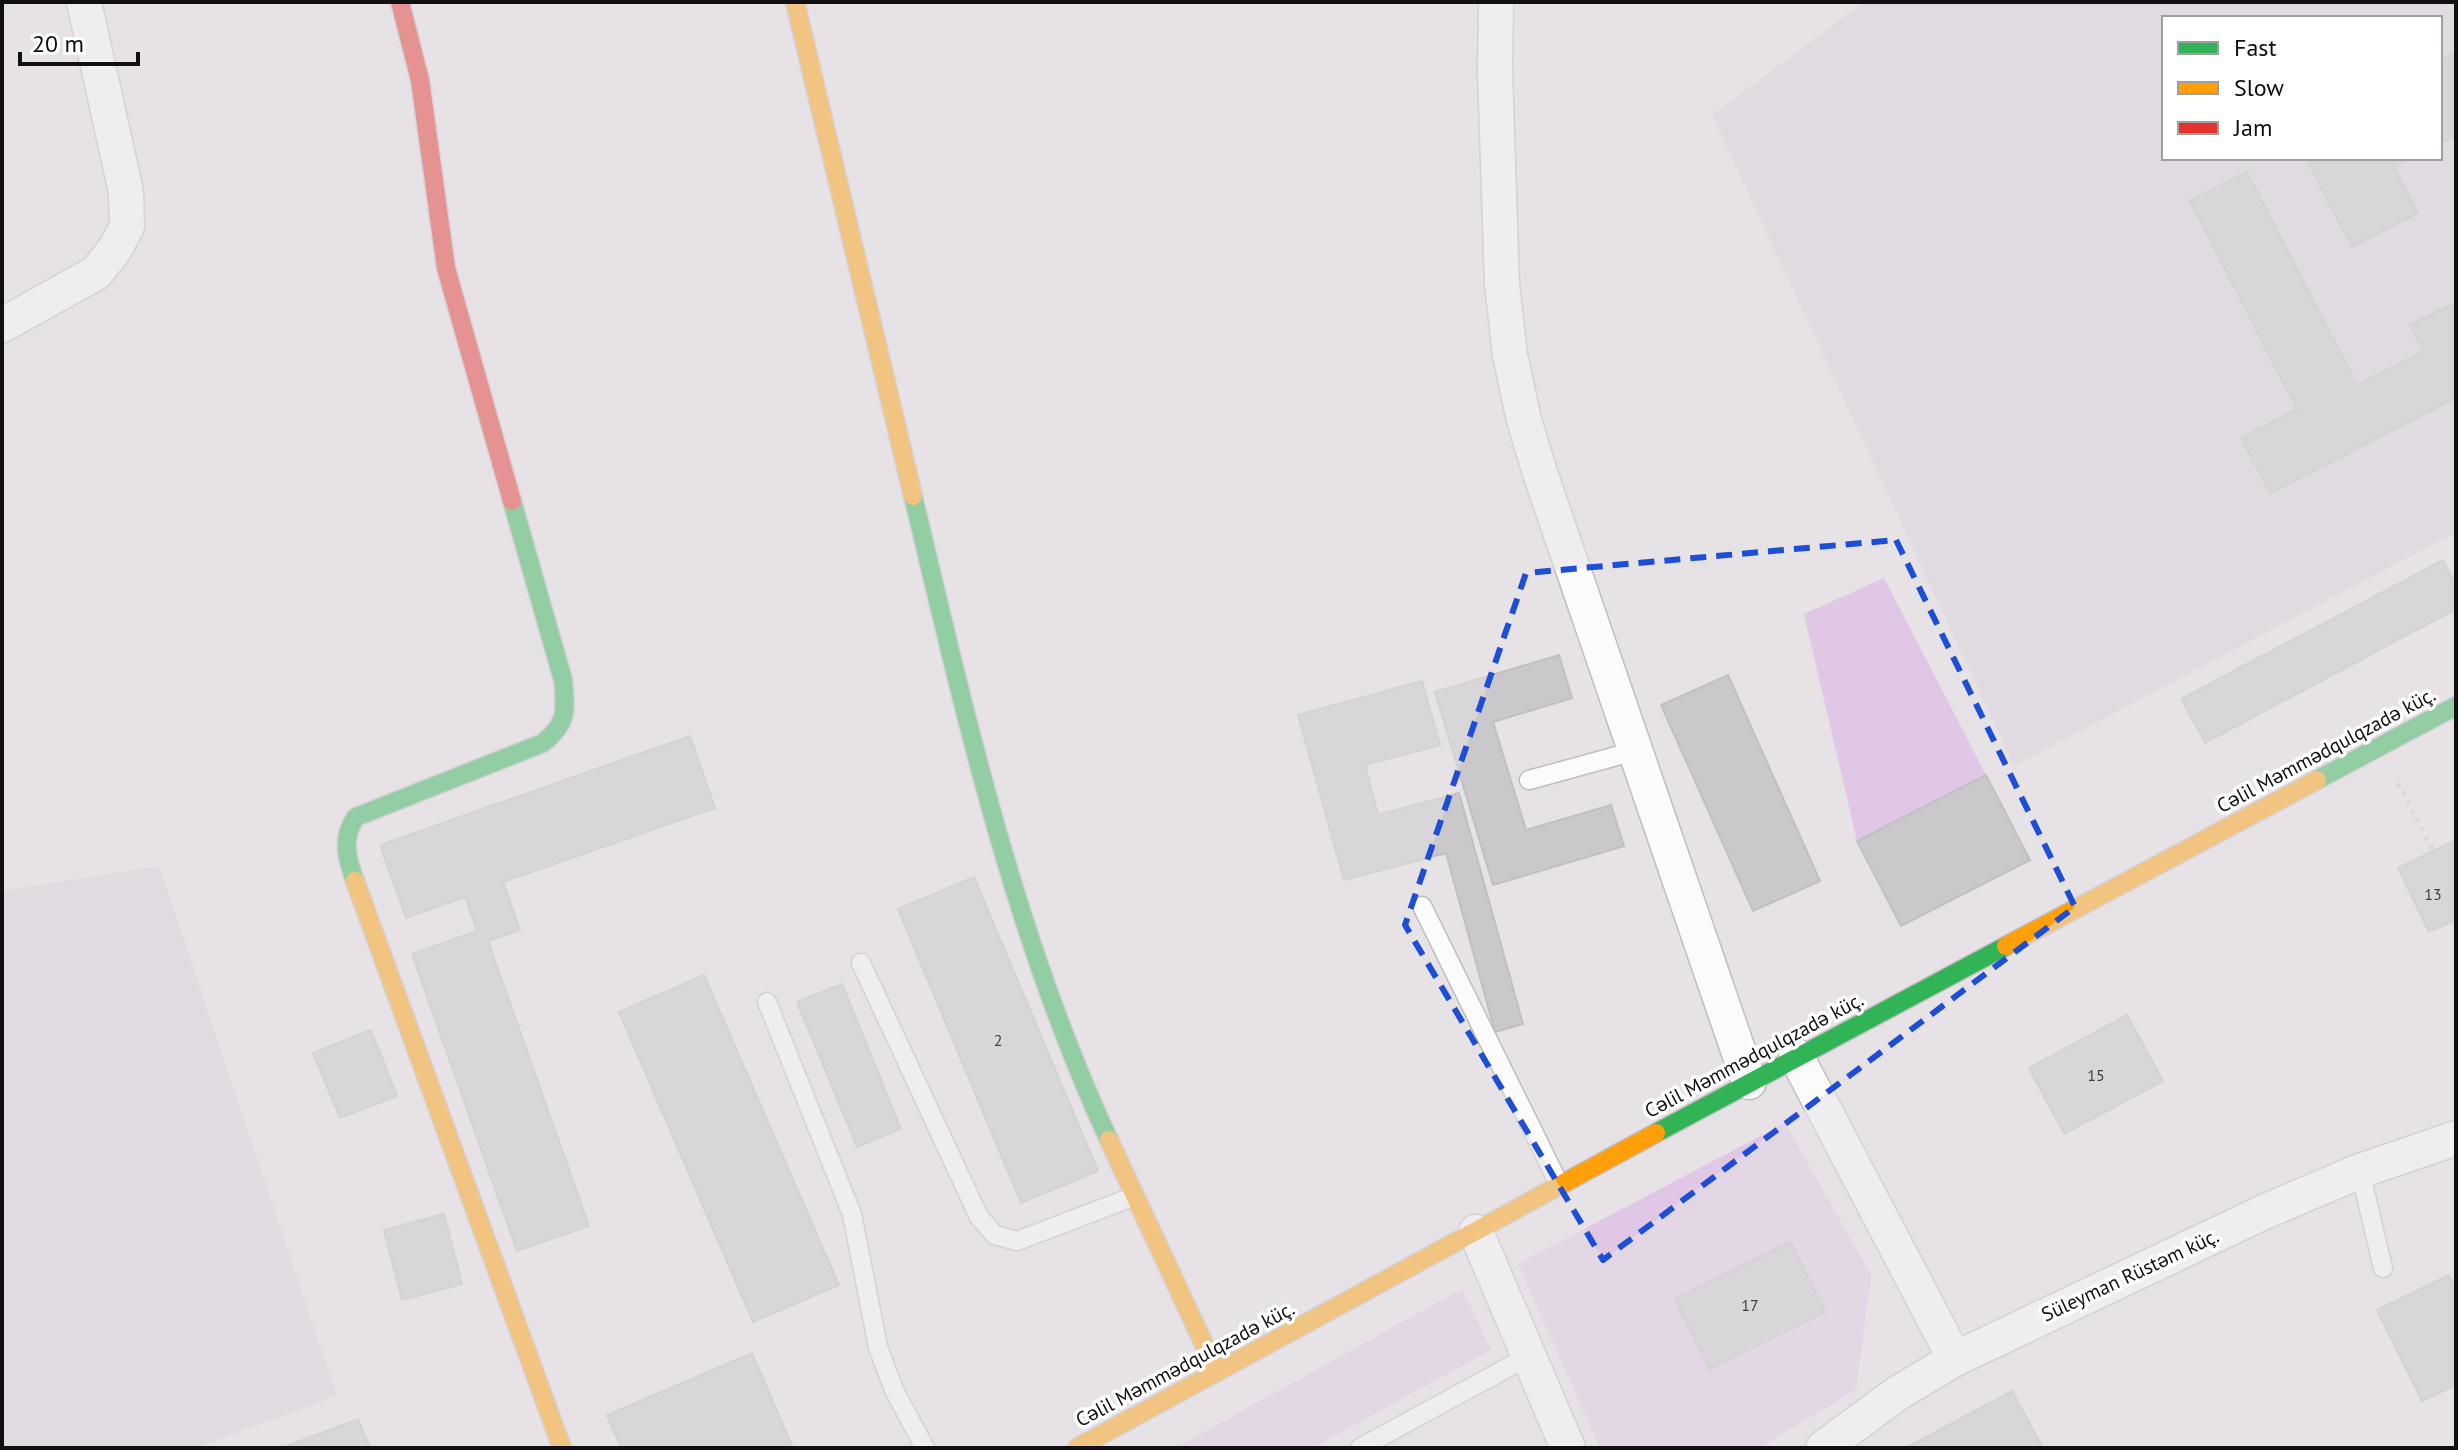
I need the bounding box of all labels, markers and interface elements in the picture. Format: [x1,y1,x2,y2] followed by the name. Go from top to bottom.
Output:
[20,16,138,66] scale bar
[2162,16,2442,160] legend
[32,28,84,59] text: 20 m
[2234,32,2277,63] text: Fast
[2234,72,2284,103] text: Slow
[2233,112,2272,143] text: Jam
[2212,681,2440,819] street label: Cəlil Məmmədqulqzadə küç.
[2424,884,2442,904] house number: 13
[1640,986,1868,1124] street label: Cəlil Məmmədqulqzadə küç.
[994,1030,1002,1050] house number: 2
[2087,1065,2105,1085] house number: 15
[2037,1222,2223,1328] street label: Süleyman Rüstəm küç.
[1071,1295,1299,1433] street label: Cəlil Məmmədqulqzadə küç.
[1741,1295,1759,1315] house number: 17

